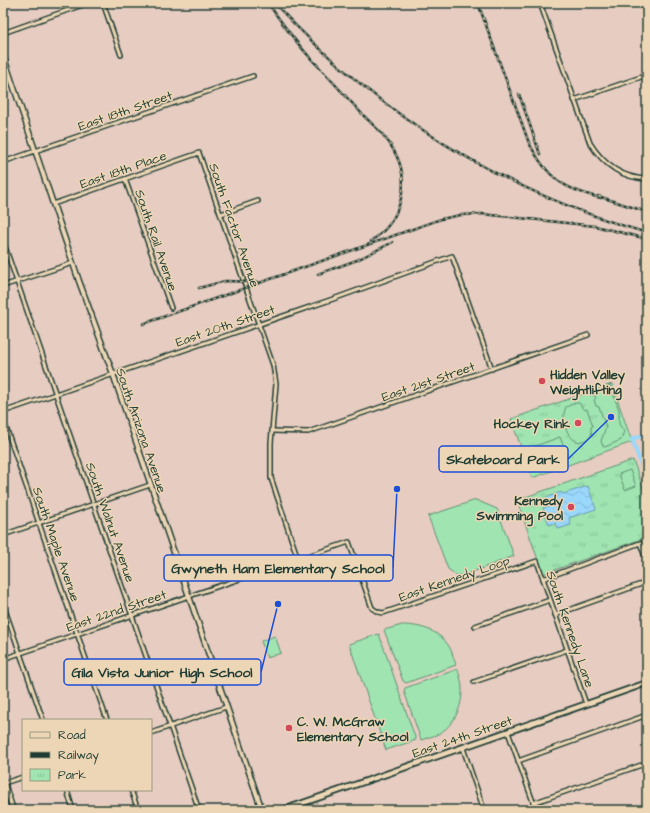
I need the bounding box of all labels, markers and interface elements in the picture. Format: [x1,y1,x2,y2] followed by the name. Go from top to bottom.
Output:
[76,86,175,135] street label: East 18th Street
[78,147,169,193] street label: East 18th Place
[204,161,264,290] street label: South Factor Avenue
[130,187,182,294] street label: South Rail Avenue
[173,300,278,351] street label: East 20th Street
[379,357,478,406] street label: East 21st Street
[111,365,171,495] street label: South Arizona Avenue
[549,366,626,401] place label: Hidden Valley Weightlifting
[537,376,547,386] marker: Hidden Valley Weightlifting
[494,415,571,434] place label: Hockey Rink
[573,418,583,428] marker: Hockey Rink
[439,446,568,472] callout: Skateboard Park
[445,450,560,470] text: Skateboard Park
[81,460,139,585] street label: South Walnut Avenue
[28,485,84,604] street label: South Maple Avenue
[476,492,564,527] place label: Kennedy Swimming Pool
[566,502,576,512] marker: Kennedy Swimming Pool
[397,552,512,607] street label: East Kennedy Loop
[164,555,393,581] callout: Gwyneth Ham Elementary School
[171,559,386,579] text: Gwyneth Ham Elementary School
[541,569,598,690] street label: South Kennedy Lane
[64,585,169,636] street label: East 22nd Street
[64,659,261,685] callout: Gila Vista Junior High School
[72,663,253,684] text: Gila Vista Junior High School
[410,711,515,762] street label: East 24th Street
[297,713,409,747] place label: C. W. McGraw Elementary School
[22,719,152,791] legend
[284,723,294,733] marker: C. W. McGraw Elementary School
[58,727,86,744] text: Road
[58,747,99,765] text: Railway
[58,767,86,784] text: Park

